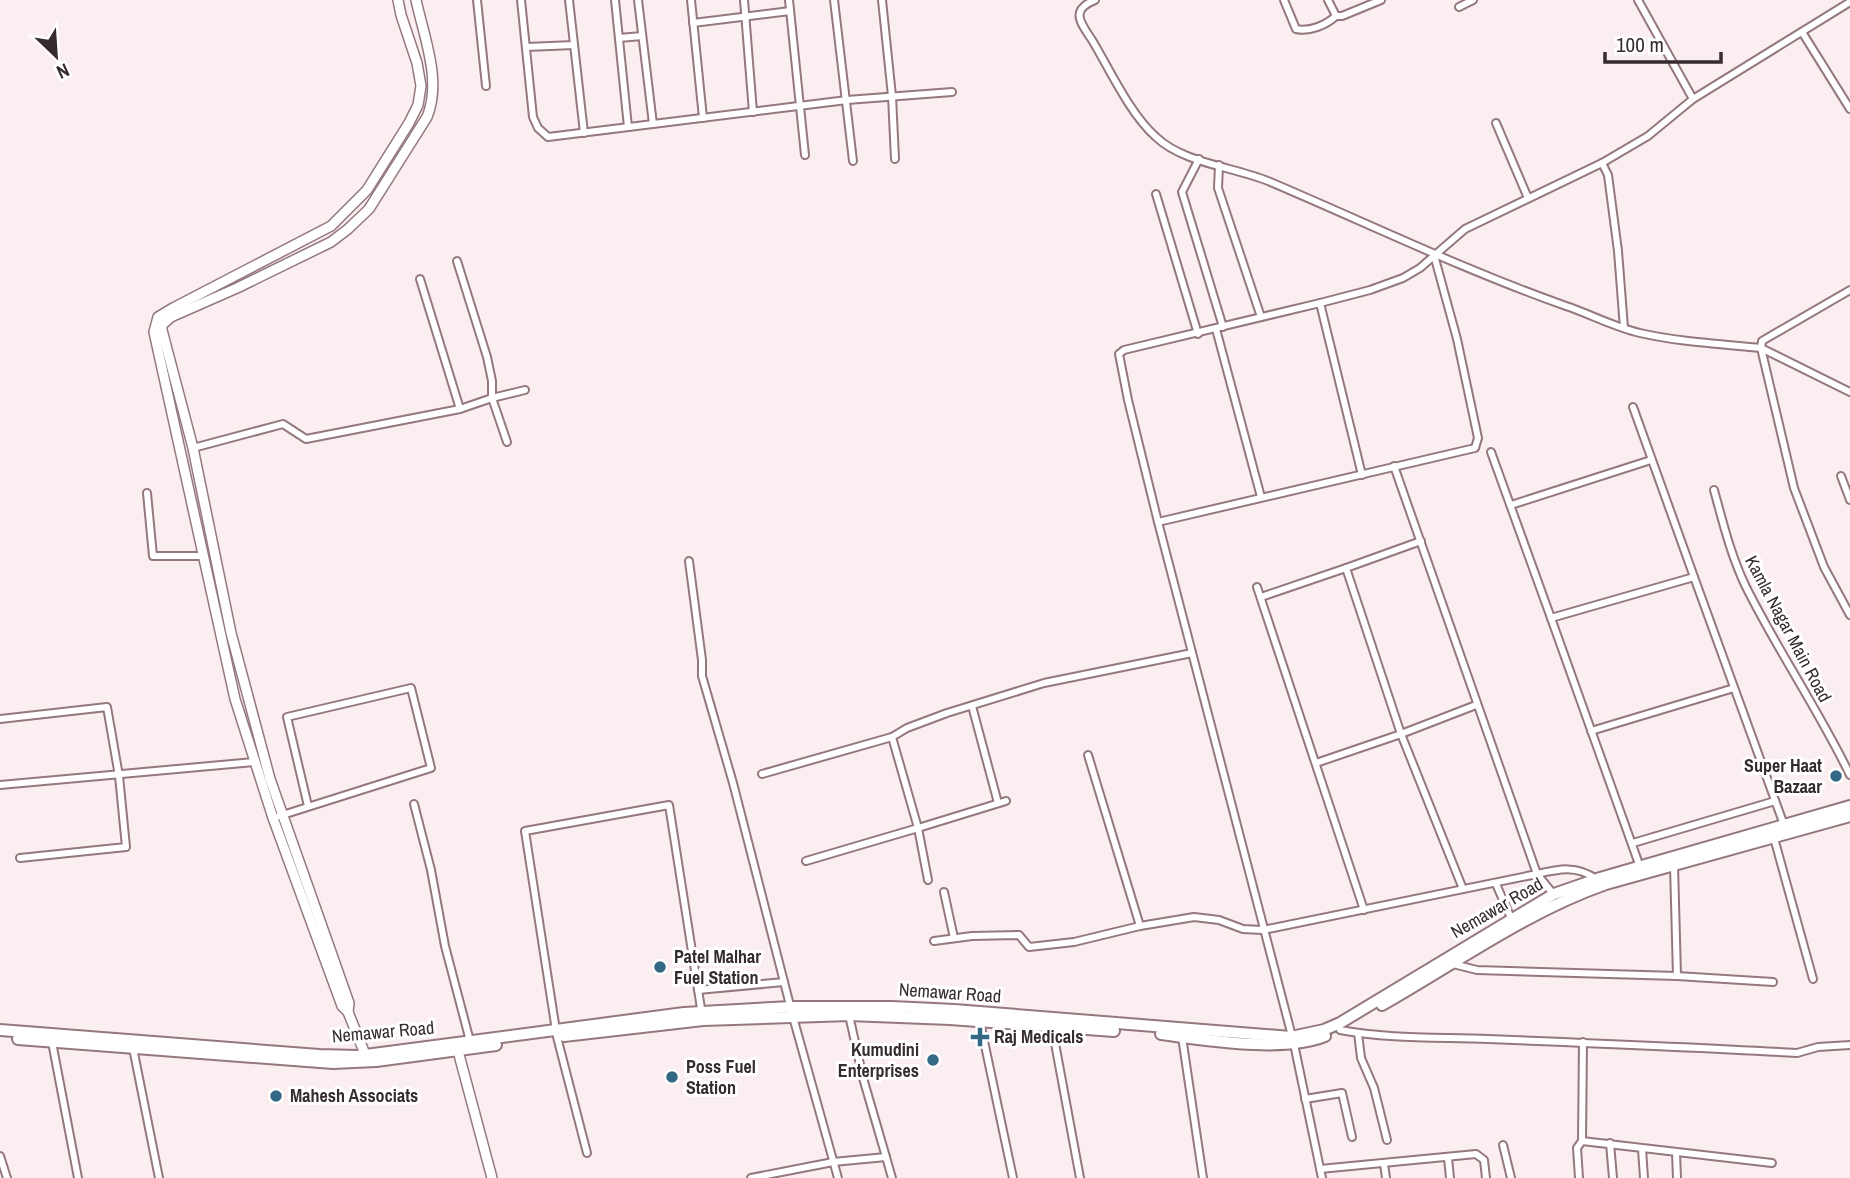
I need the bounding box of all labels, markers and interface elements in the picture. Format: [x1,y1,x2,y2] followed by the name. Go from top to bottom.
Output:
[21,21,91,91] north arrow
[1605,21,1720,65] scale bar
[1616,30,1664,59] text: 100 m
[53,57,74,86] text: N
[1739,551,1838,706] street label: Kamla Nagar Main Road
[1744,753,1822,799] place label: Super Haat Bazaar
[1828,768,1844,784] marker: Super Haat Bazaar
[1446,871,1547,944] street label: Nemawar Road
[674,944,761,990] place label: Patel Malhar Fuel Station
[652,959,668,975] marker: Patel Malhar Fuel Station
[898,976,1002,1009] street label: Nemawar Road
[331,1015,435,1048] street label: Nemawar Road
[994,1024,1083,1049] place label: Raj Medicals
[972,1029,988,1045] marker: Raj Medicals
[838,1037,919,1083] place label: Kumudini Enterprises
[925,1052,941,1068] marker: Kumudini Enterprises
[686,1054,756,1100] place label: Poss Fuel Station
[664,1069,680,1085] marker: Poss Fuel Station
[290,1083,418,1108] place label: Mahesh Associats
[268,1088,284,1104] marker: Mahesh Associats

